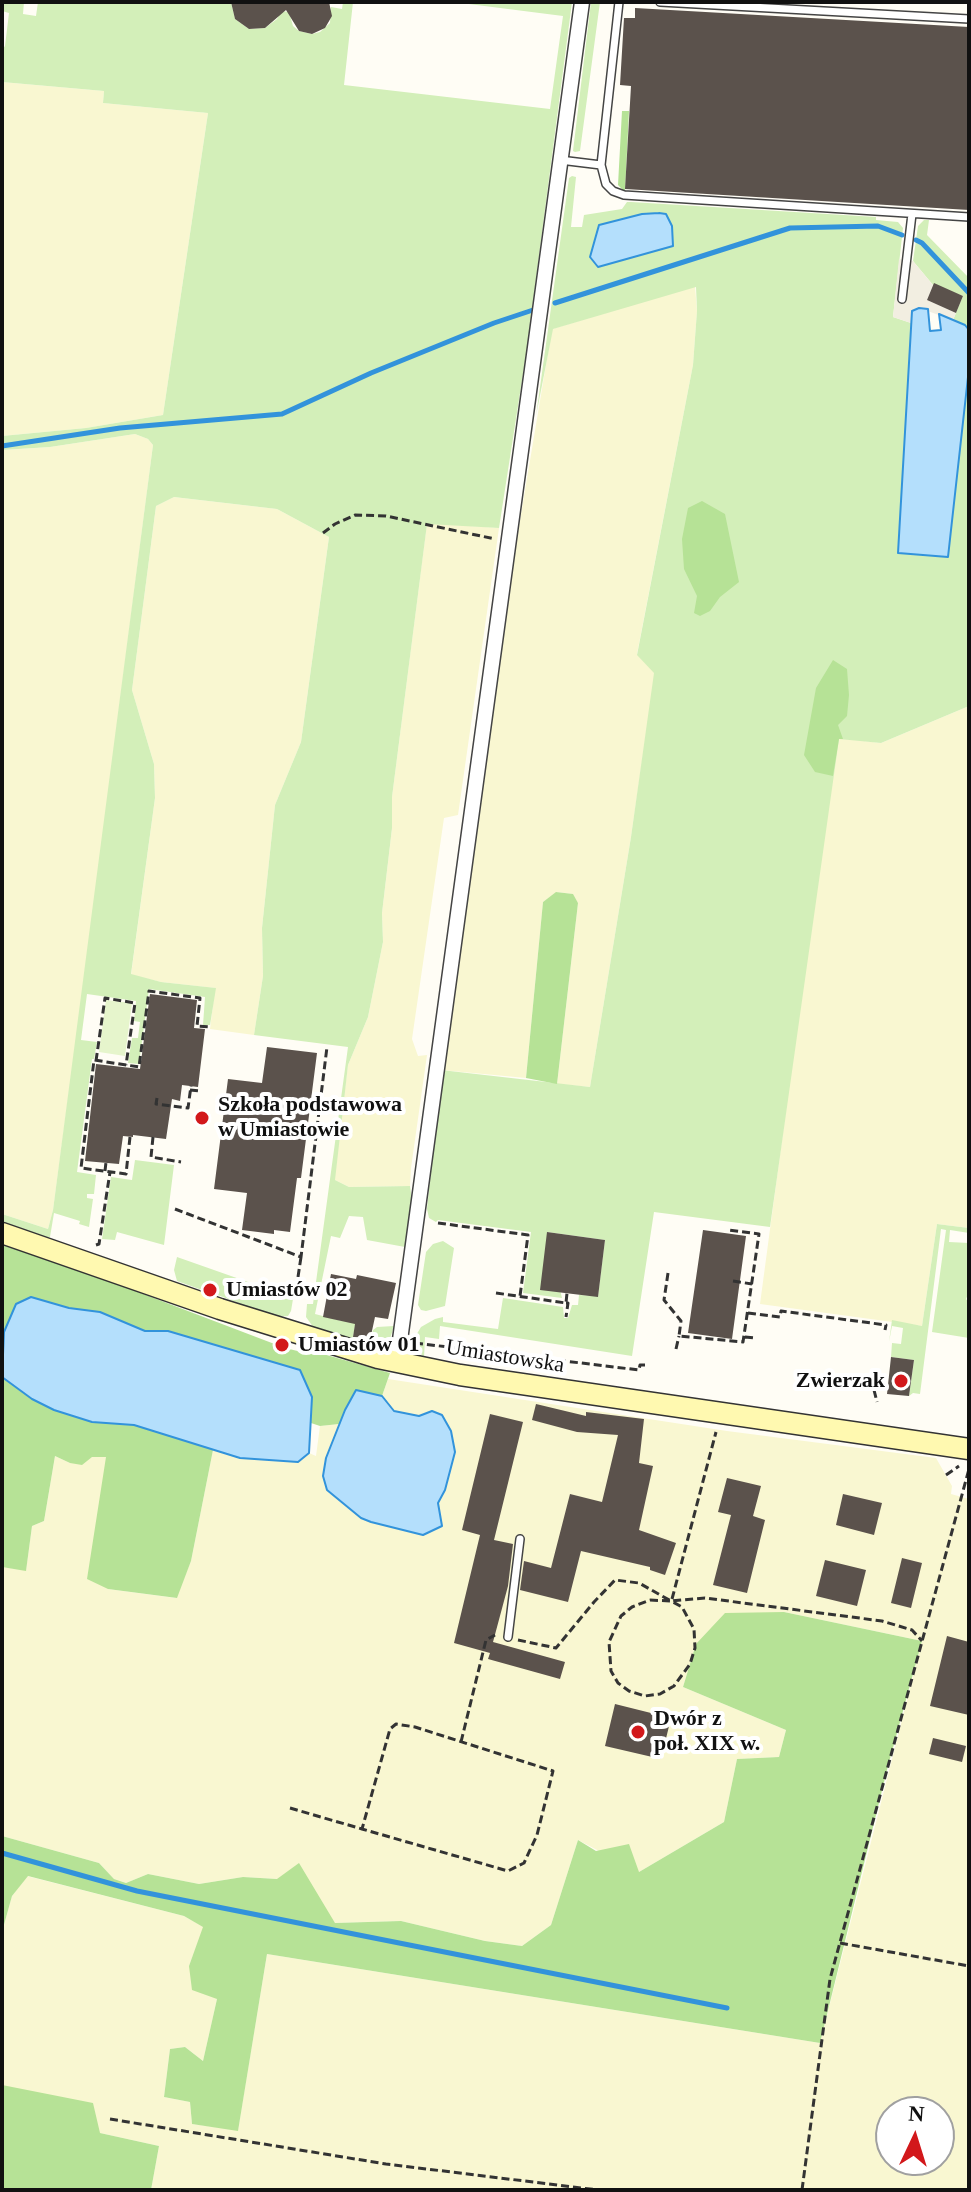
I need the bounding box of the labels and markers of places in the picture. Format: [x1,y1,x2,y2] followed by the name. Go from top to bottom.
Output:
[218,1092,402,1144] place label: Szkoła podstawowa w Umiastowie
[193,1109,211,1127] marker: Szkoła podstawowa w Umiastowie
[226,1277,348,1303] place label: Umiastów 02
[201,1281,219,1299] marker: Umiastów 02
[298,1332,420,1358] place label: Umiastów 01
[273,1336,291,1354] marker: Umiastów 01
[796,1368,885,1394] place label: Zwierzak
[892,1372,910,1390] marker: Zwierzak
[654,1706,760,1758] place label: Dwór z poł. XIX w.
[629,1723,647,1741] marker: Dwór z poł. XIX w.

